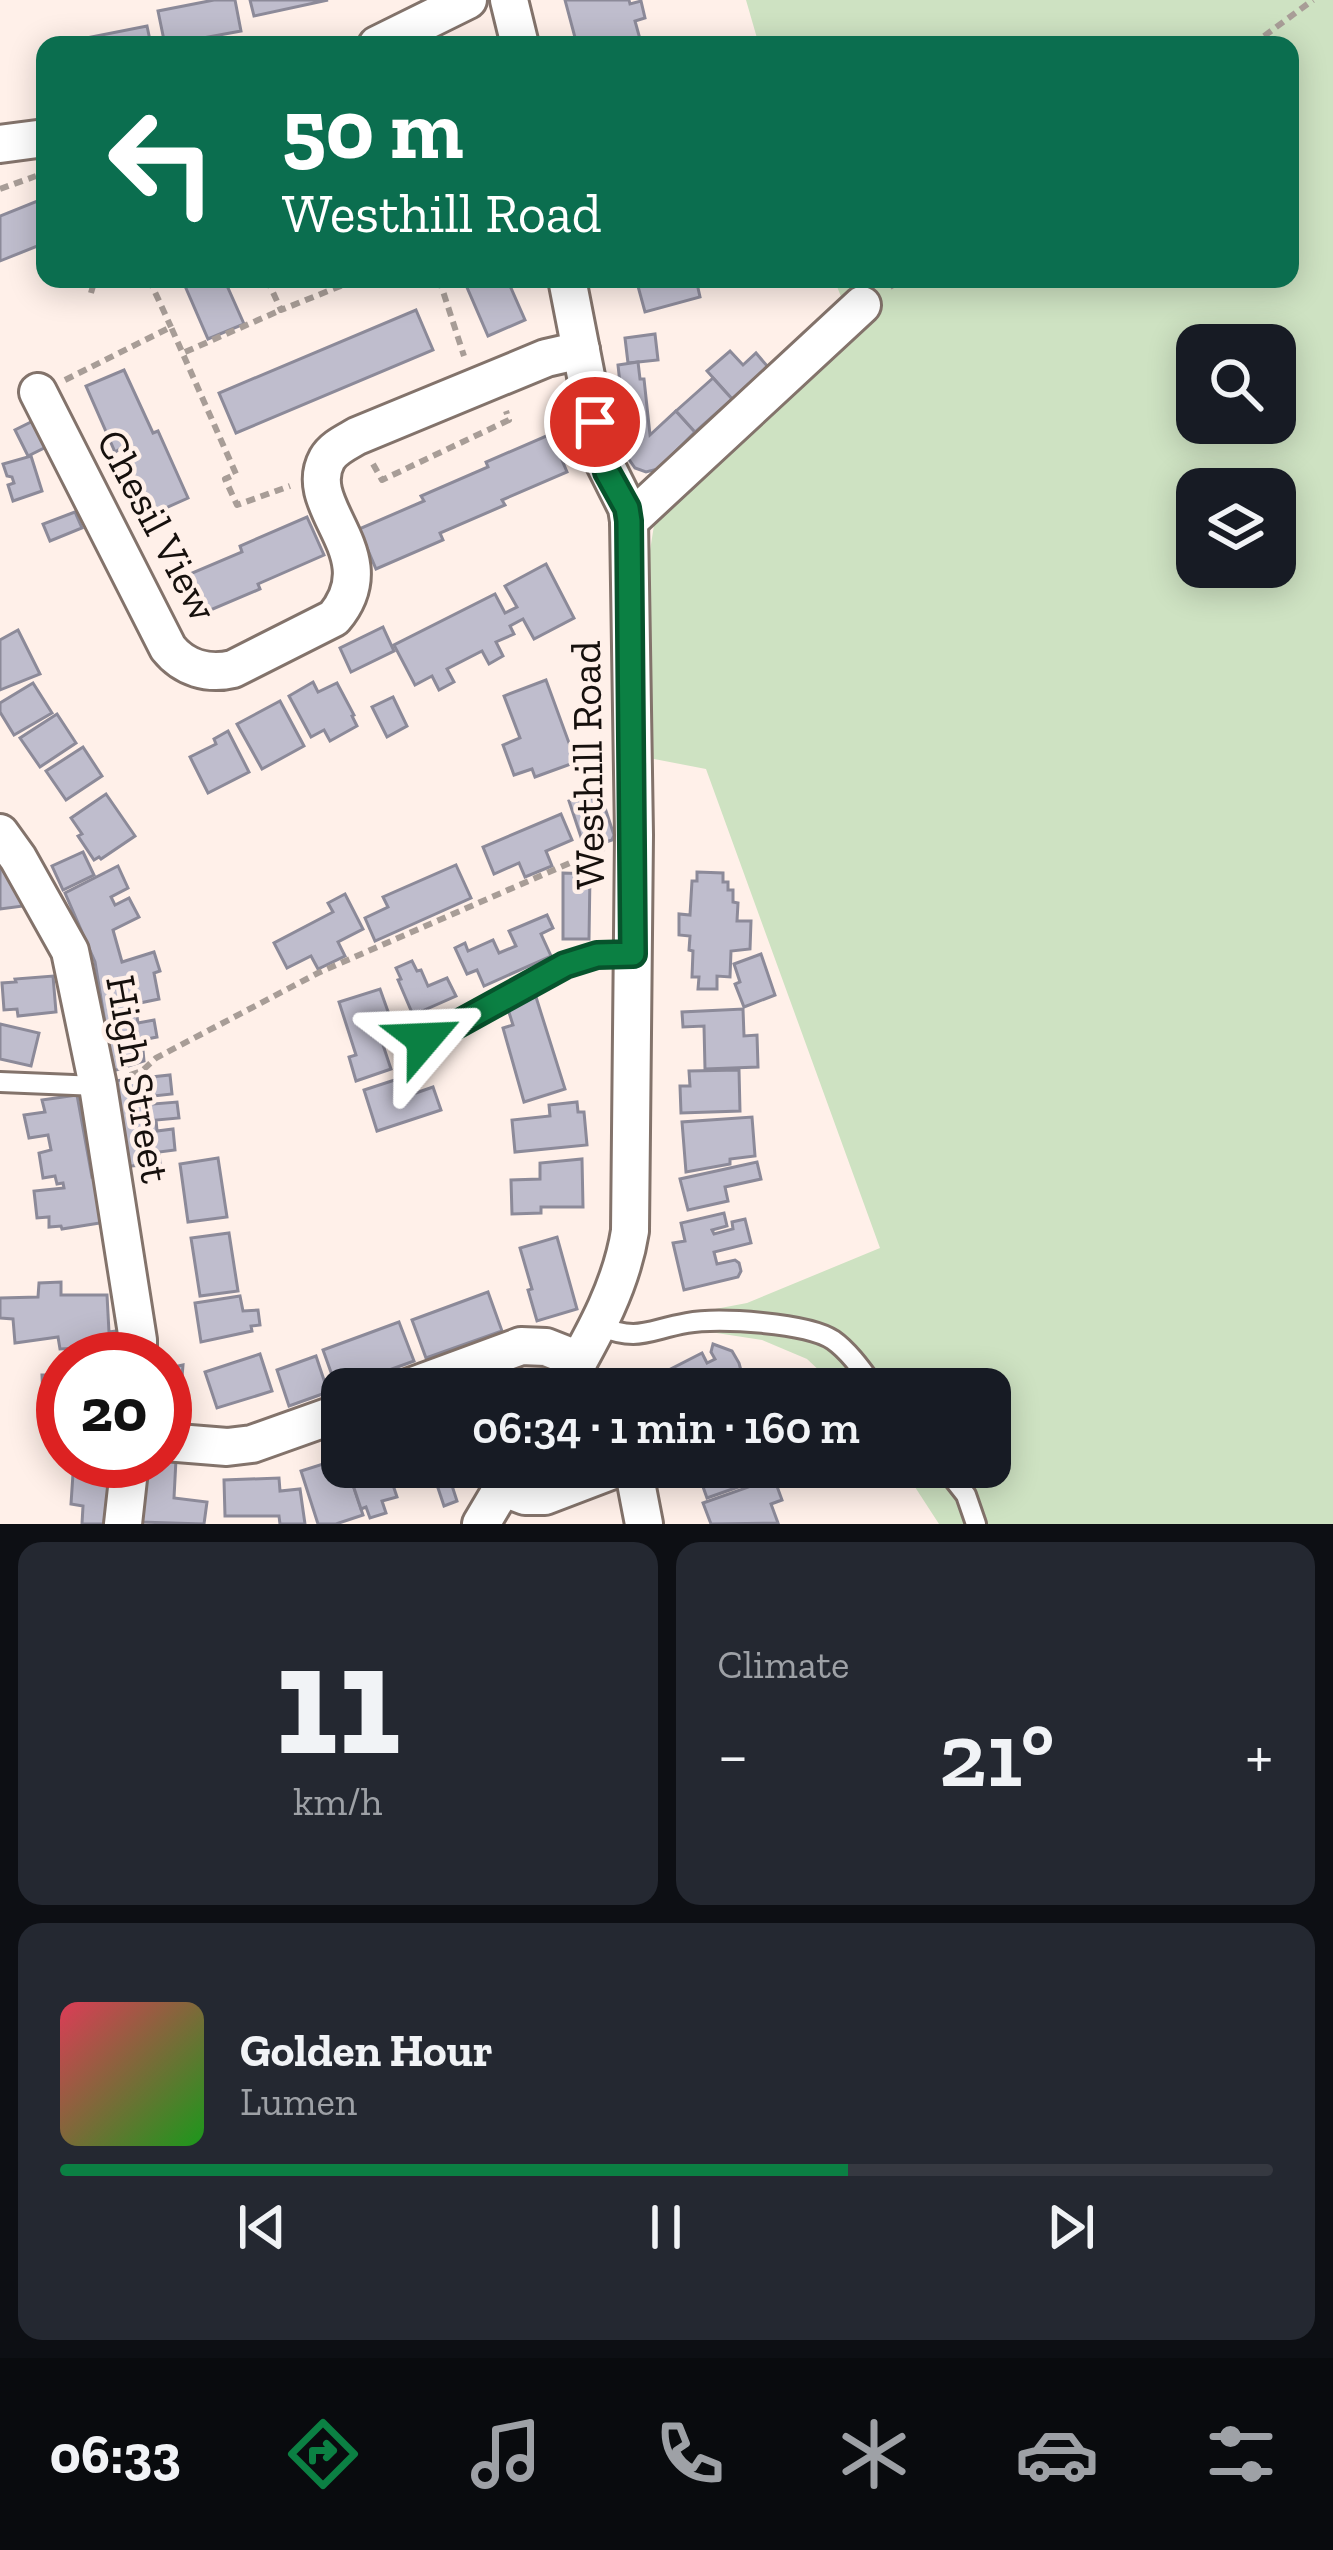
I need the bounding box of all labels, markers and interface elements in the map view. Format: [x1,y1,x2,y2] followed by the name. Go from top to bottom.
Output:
[282,79,464,180] text: 50 m
[84,84,240,240] icon: left
[282,181,601,246] text: Westhill Road
[1176,324,1296,588] map controls
[1176,324,1296,444] button: search
[544,371,646,473] pin
[562,389,628,455] icon: arrive
[86,421,229,630] street label: Chesil View
[1176,468,1296,588] button: layers
[560,640,615,890] street label: Westhill Road
[95,971,182,1187] street label: High Street
[361,976,487,1102] position arrow
[36,1332,192,1488] speed limit sign: 20
[472,1401,860,1455] text: 06:34 · 1 min · 160 m
[275,1606,401,1793] text: 11
[718,1641,849,1688] text: Climate
[939,1701,1054,1809] text: 21°
[718,1716,748,1795] text: −
[1245,1716,1273,1795] text: +
[293,1778,382,1825] text: km/h
[240,2024,493,2078] text: Golden Hour
[240,2078,357,2125] text: Lumen
[229,2194,295,2260] icon: previous
[633,2194,699,2260] icon: pause
[1038,2194,1104,2260] icon: next
[281,2412,365,2496] icon: directions
[464,2412,548,2496] icon: music
[648,2412,732,2496] icon: phone
[832,2412,916,2496] icon: climate
[1015,2412,1099,2496] icon: car
[1199,2412,1283,2496] icon: filters
[50,2422,181,2487] text: 06:33

